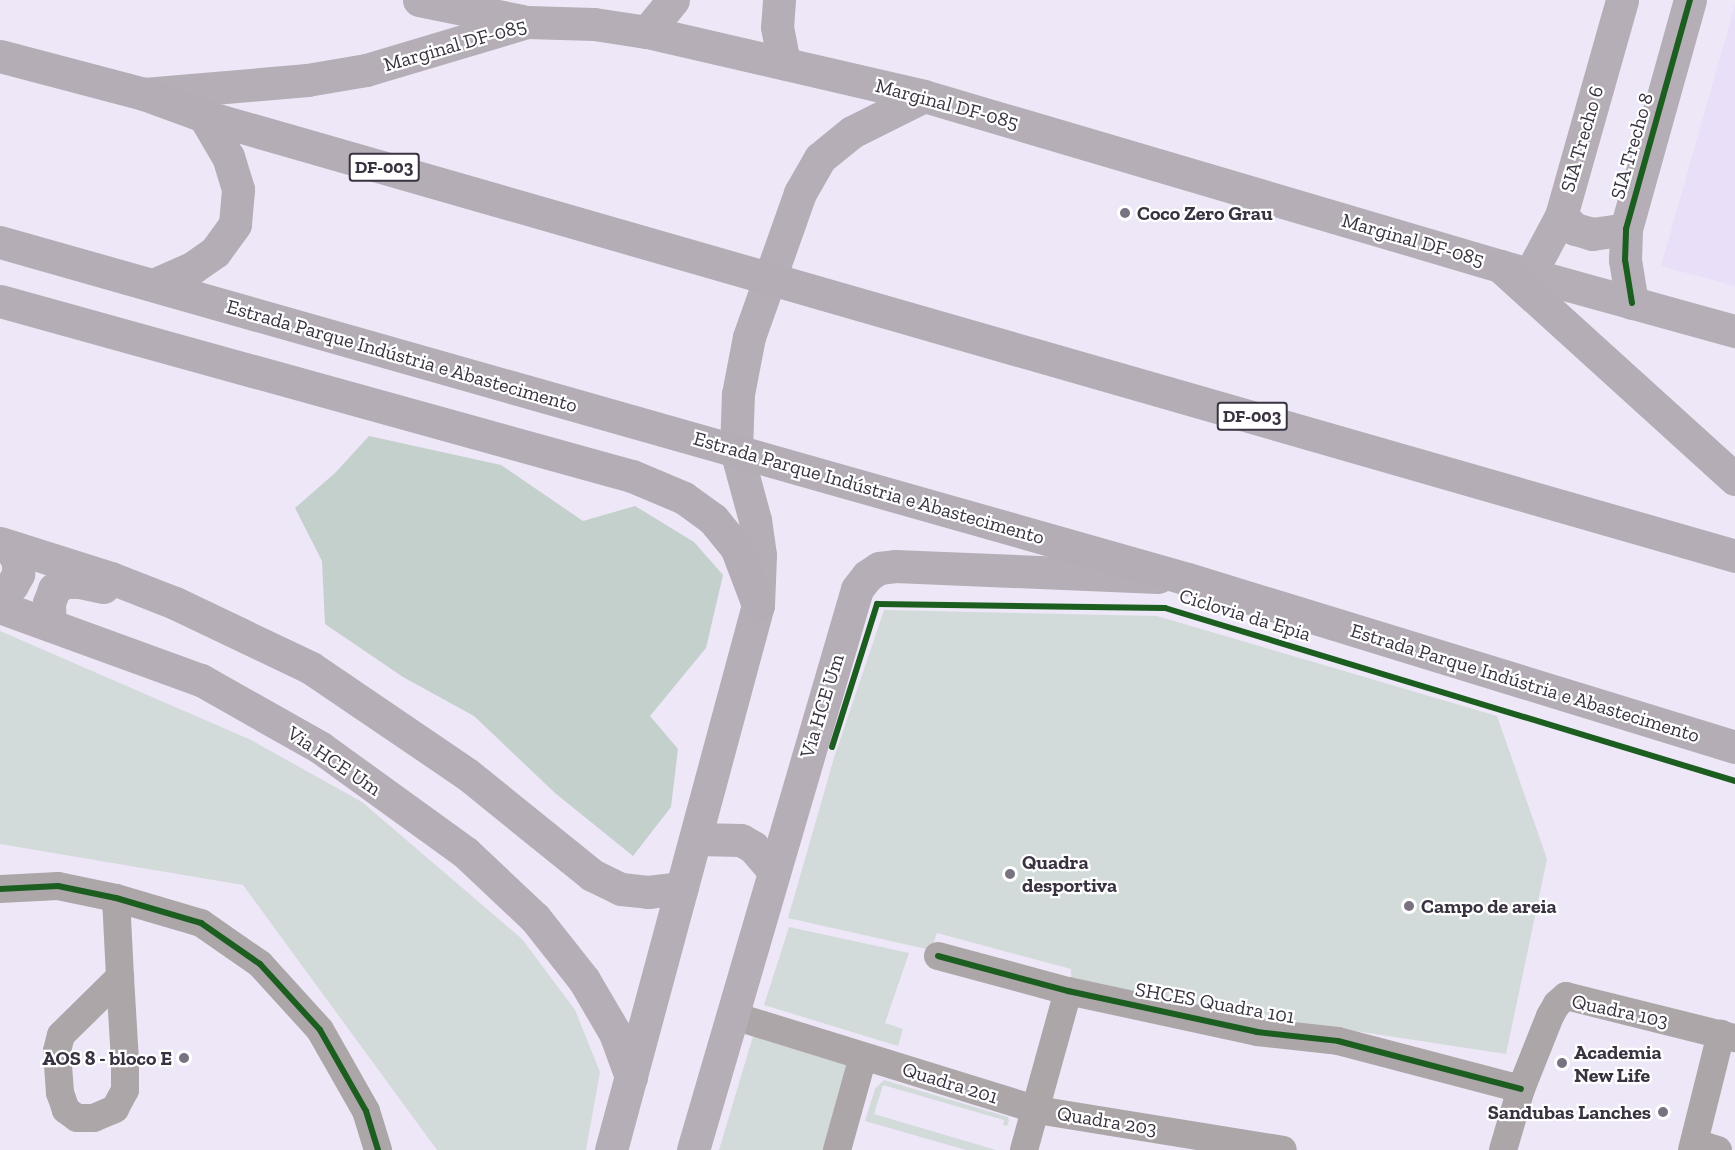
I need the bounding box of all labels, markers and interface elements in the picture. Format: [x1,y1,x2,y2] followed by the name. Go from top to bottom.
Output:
[381,13,529,77] street label: Marginal DF-085
[873,73,1021,135] street label: Marginal DF-085
[1555,83,1609,195] street label: SIA Trecho 6
[1605,90,1659,202] street label: SIA Trecho 8
[348,152,420,182] road number: DF-003
[1137,201,1273,225] place label: Coco Zero Grau
[1118,206,1132,220] marker: Coco Zero Grau
[1339,208,1487,272] street label: Marginal DF-085
[224,294,580,418] street label: Estrada Parque Indústria e Abastecimento
[1216,401,1288,431] road number: DF-003
[691,426,1047,550] street label: Estrada Parque Indústria e Abastecimento
[1176,584,1314,646] street label: Ciclovia da Epia
[1347,618,1703,748] street label: Estrada Parque Indústria e Abastecimento
[795,651,849,761] street label: Via HCE Um
[283,721,385,801] street label: Via HCE Um
[1022,850,1117,897] place label: Quadra desportiva
[1003,867,1017,881] marker: Quadra desportiva
[1421,894,1557,918] place label: Campo de areia
[1402,899,1416,913] marker: Campo de areia
[1133,977,1297,1029] street label: SHCES Quadra 101
[1569,989,1671,1033] street label: Quadra 103
[1574,1040,1662,1087] place label: Academia New Life
[42,1046,172,1070] place label: AOS 8 - bloco E
[177,1051,191,1065] marker: AOS 8 - bloco E
[1555,1056,1569,1070] marker: Academia New Life
[899,1057,1001,1109] street label: Quadra 201
[1488,1100,1651,1124] place label: Sandubas Lanches
[1055,1101,1159,1141] street label: Quadra 203
[1656,1105,1670,1119] marker: Sandubas Lanches

